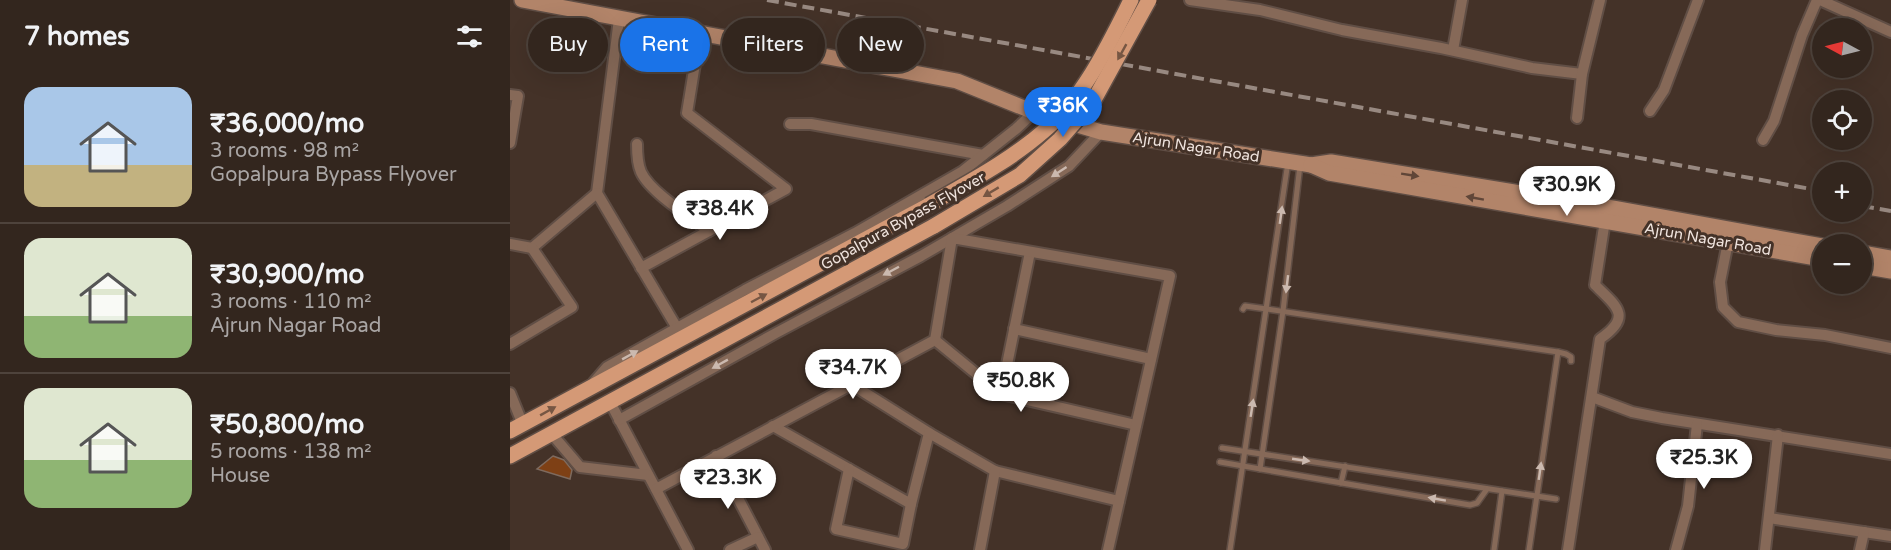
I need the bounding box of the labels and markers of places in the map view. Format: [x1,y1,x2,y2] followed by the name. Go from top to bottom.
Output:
[1027,87,1099,138] pin: ₹36K
[1518,166,1616,217] pin: ₹30.9K
[671,190,769,241] pin: ₹38.4K
[804,349,902,400] pin: ₹34.7K
[972,362,1070,413] pin: ₹50.8K
[1655,439,1753,490] pin: ₹25.3K
[679,459,777,510] pin: ₹23.3K

